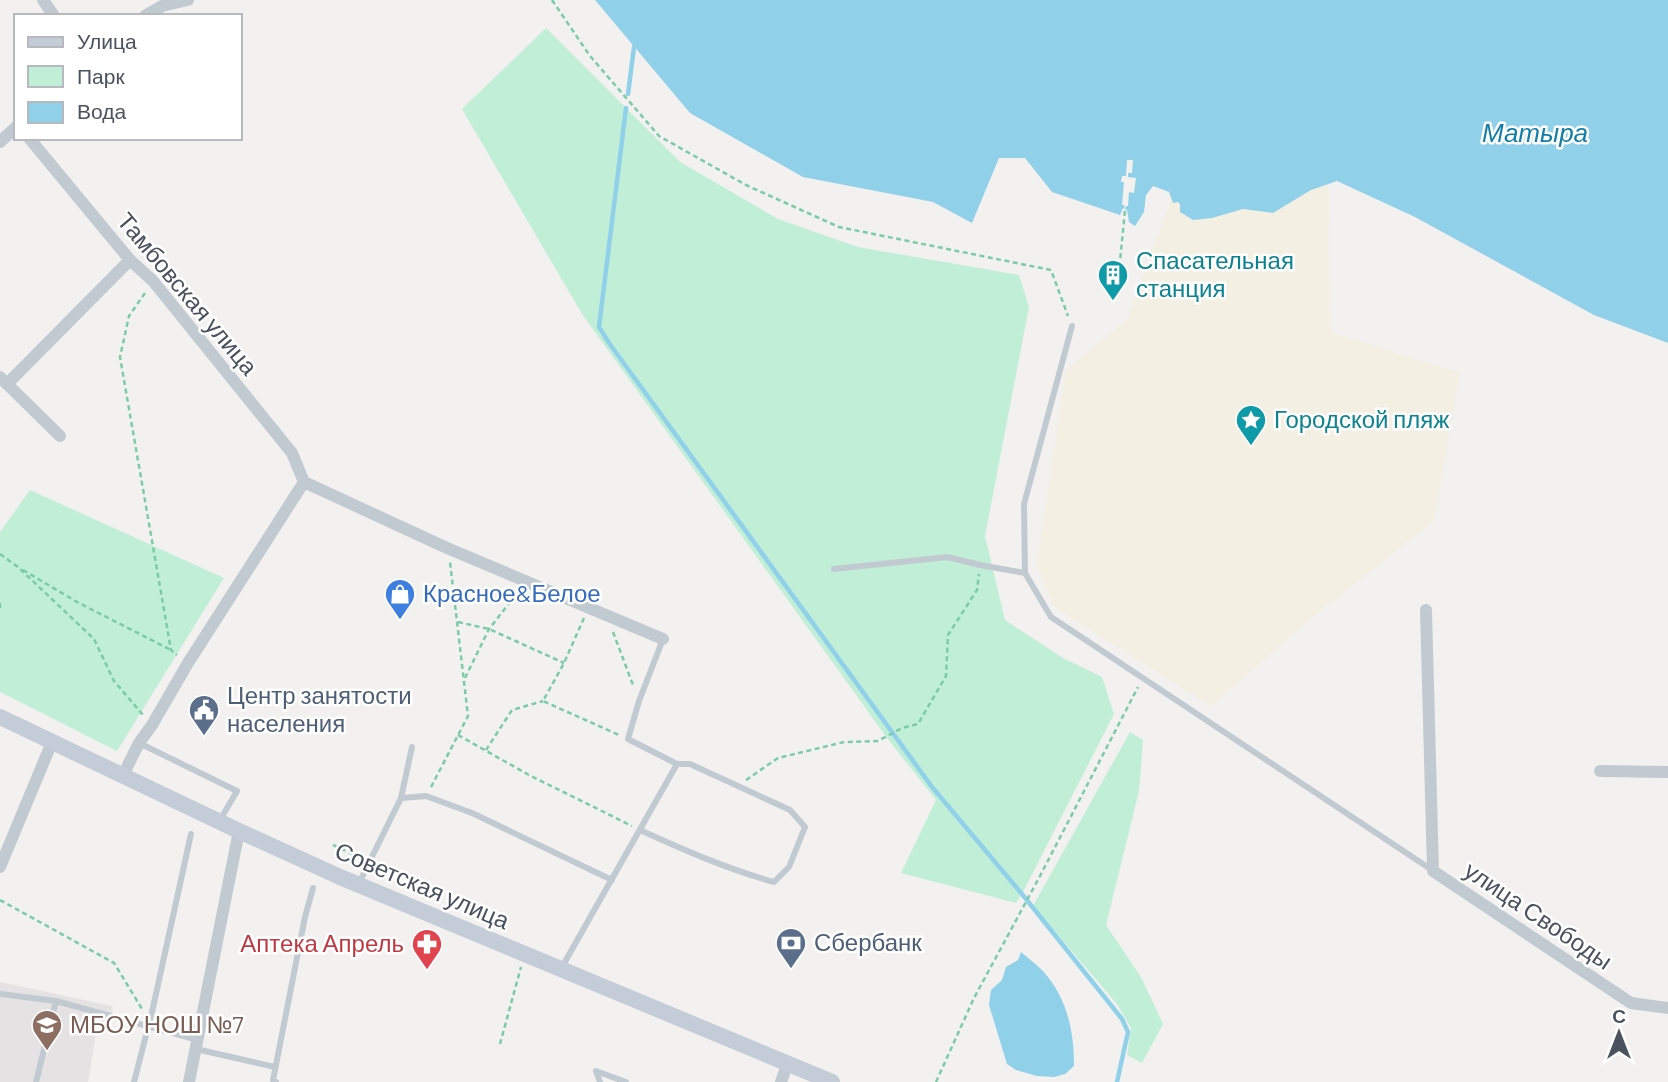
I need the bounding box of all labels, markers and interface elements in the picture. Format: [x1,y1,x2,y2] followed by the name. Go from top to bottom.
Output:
[14,14,242,140] legend
[77,28,137,53] text: Улица
[77,63,125,88] text: Парк
[77,98,126,123] text: Вода
[1482,116,1588,147] water label: Матыра
[112,206,265,381] street label: Тамбовская улица
[1136,245,1294,302] place label: Спасательная станция
[1096,258,1130,302] building icon: Спасательная станция
[1234,403,1268,447] place icon: Городской пляж
[1274,404,1449,433] place label: Городской пляж
[383,577,417,621] shop icon: Красное&Белое
[423,578,601,607] place label: Красное&Белое
[227,680,412,737] place label: Центр занятости населения
[187,693,221,737] public building icon: Центр занятости населения
[331,835,515,935] street label: Советская улица
[1460,855,1618,975] street label: улица Свободы
[774,926,808,970] bank icon: Сбербанк
[410,927,444,971] pharmacy icon: Аптека Апрель
[814,927,922,956] place label: Сбербанк
[240,928,404,957] place label: Аптека Апрель
[1584,998,1654,1068] north arrow
[1612,1004,1626,1027] text: С
[30,1008,64,1052] school or university icon: МБОУ НОШ №7
[70,1009,244,1038] place label: МБОУ НОШ №7

